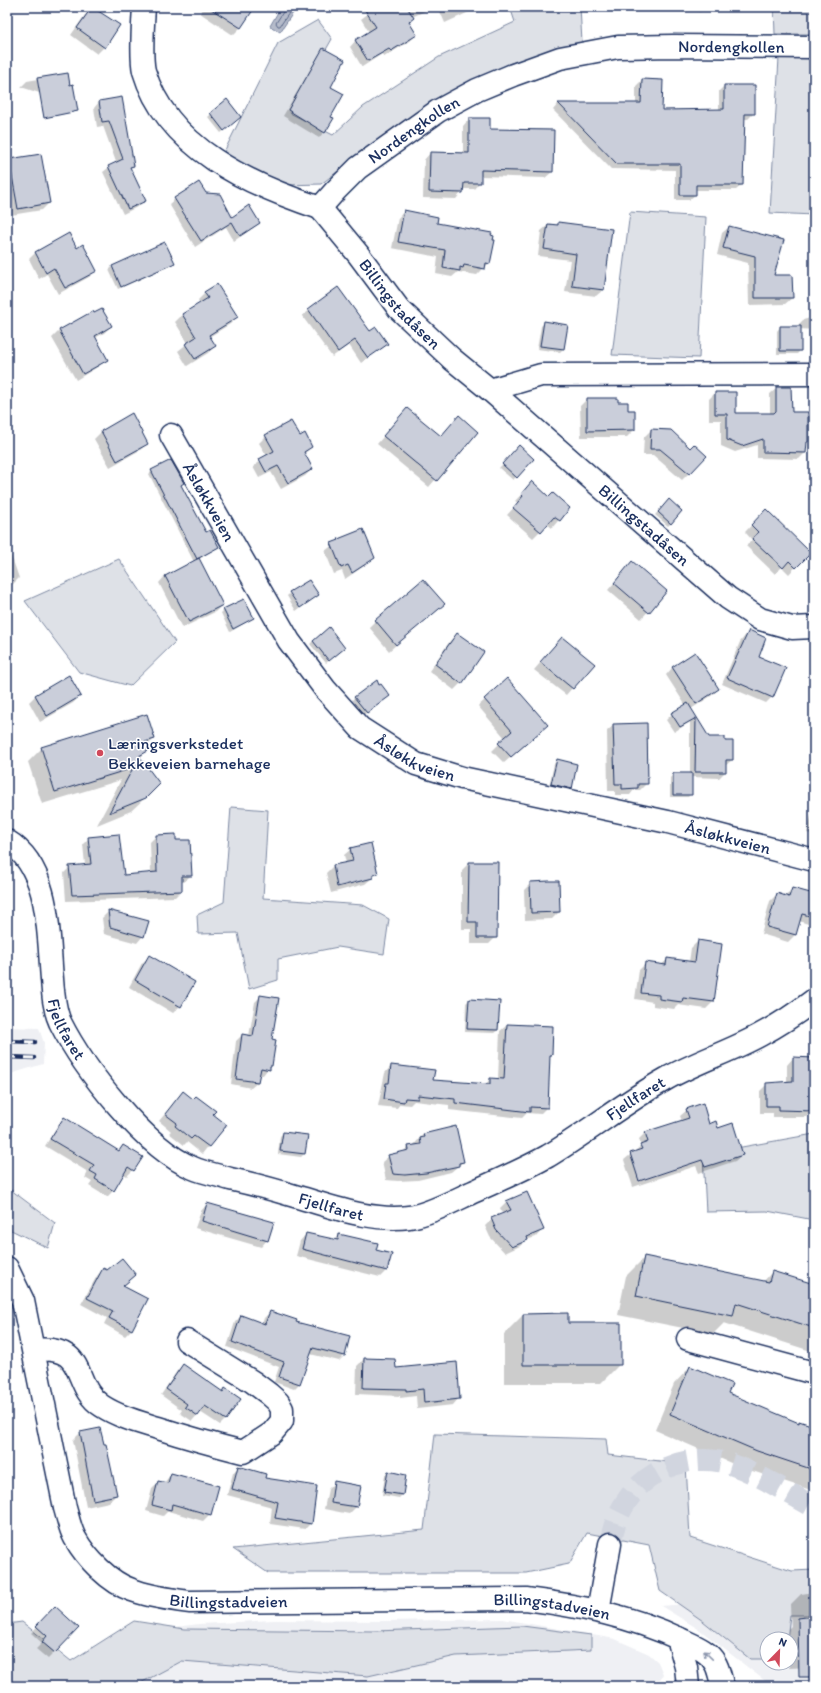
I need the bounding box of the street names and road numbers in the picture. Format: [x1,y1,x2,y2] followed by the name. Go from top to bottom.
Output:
[678,36,785,57] street label: Nordengkollen
[364,91,463,168] street label: Nordengkollen
[355,255,445,353] street label: Billingstadåsen
[179,459,240,545] street label: Åsløkkveien
[595,480,694,570] street label: Billingstadåsen
[371,730,458,785] street label: Åsløkkveien
[683,817,773,858] street label: Åsløkkveien
[44,997,90,1064] street label: Fjellfaret
[602,1072,669,1125] street label: Fjellfaret
[296,1188,366,1225] street label: Fjellfaret
[168,1589,288,1612] street label: Billingstadveien
[493,1589,613,1624] street label: Billingstadveien

